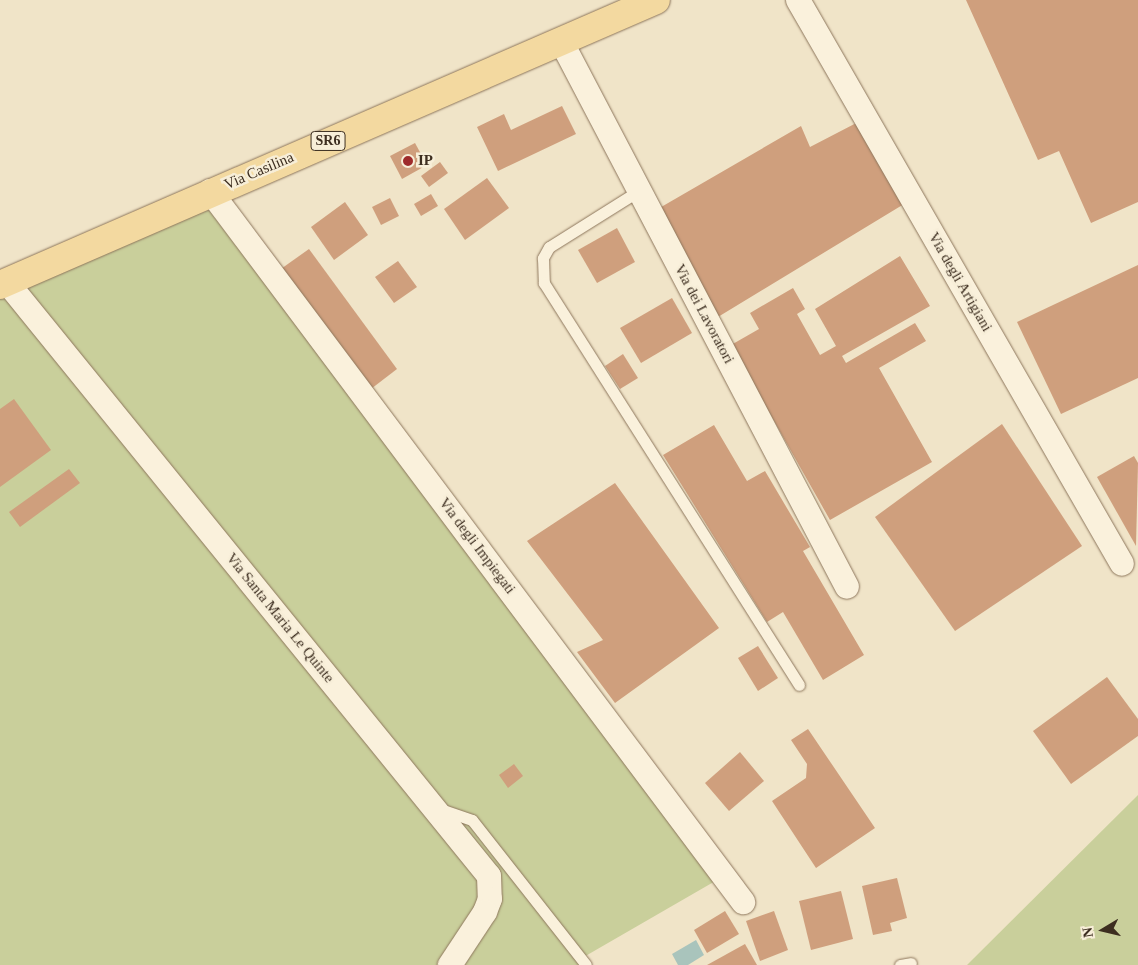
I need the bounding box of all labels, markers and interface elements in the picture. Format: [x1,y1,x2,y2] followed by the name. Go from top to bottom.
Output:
[310,130,346,152] road number: SR6
[222,148,296,194] street label: Via Casilina
[418,152,433,170] place label: IP
[402,155,414,167] marker: IP
[924,229,996,335] street label: Via degli Artigiani
[670,261,738,367] street label: Via dei Lavoratori
[435,494,519,598] street label: Via degli Impiegati
[222,550,338,686] street label: Via Santa Maria Le Quinte
[1078,905,1128,955] north arrow
[1079,926,1096,939] text: N

